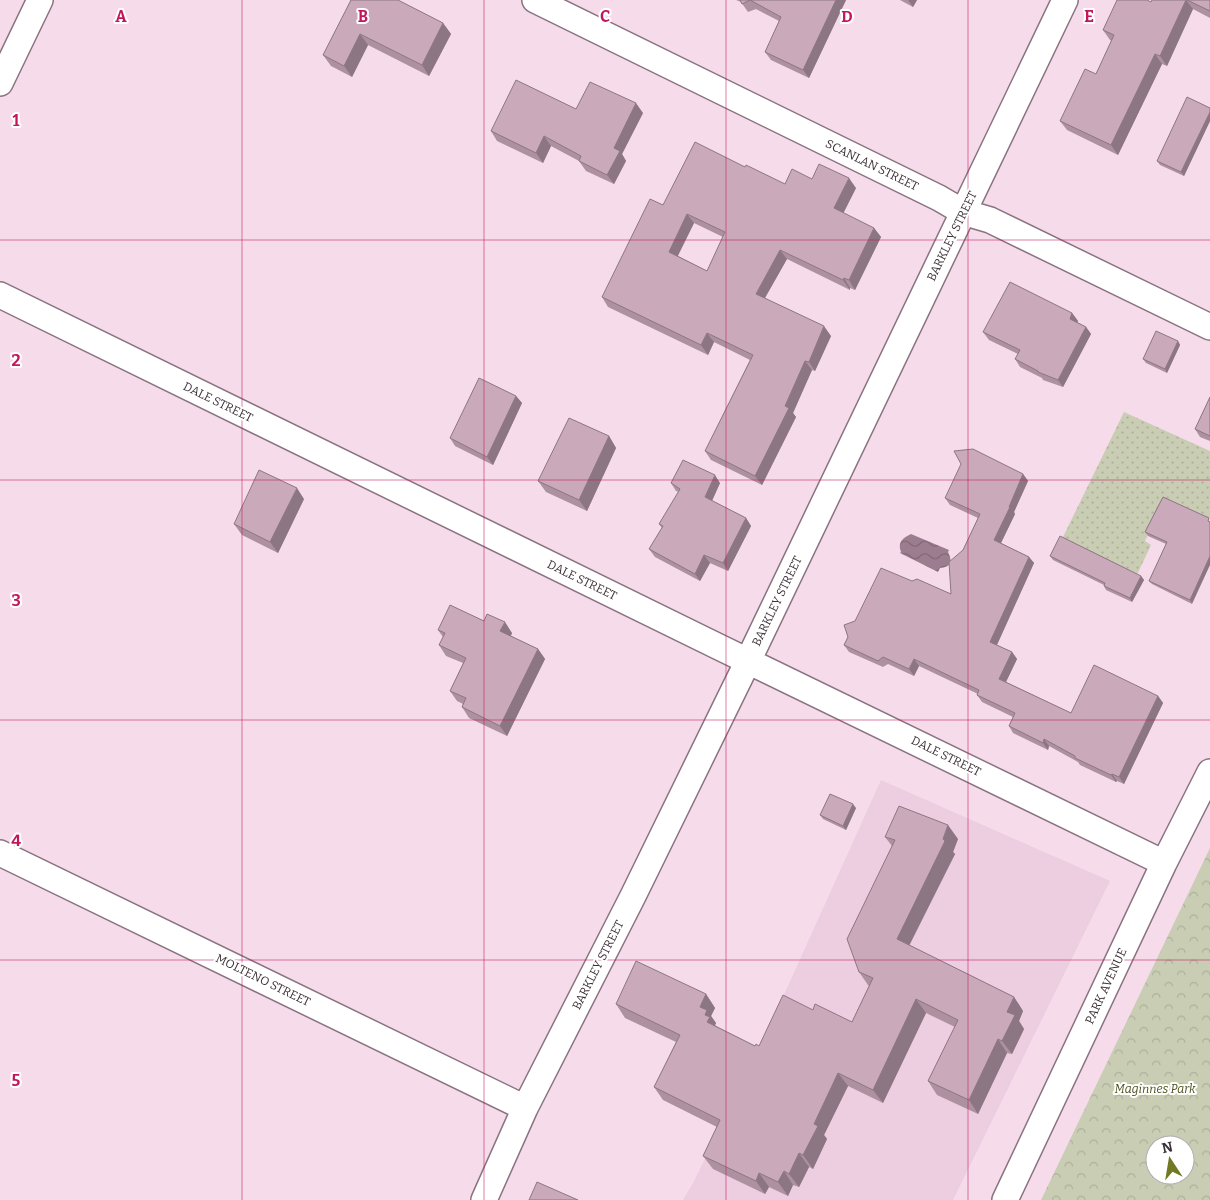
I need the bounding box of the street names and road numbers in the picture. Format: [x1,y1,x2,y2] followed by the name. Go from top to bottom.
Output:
[823,136,921,194] street label: SCANLAN STREET
[924,189,980,283] street label: BARKLEY STREET
[181,379,255,425] street label: DALE STREET
[749,554,805,648] street label: BARKLEY STREET
[545,557,619,603] street label: DALE STREET
[909,733,983,779] street label: DALE STREET
[569,918,627,1012] street label: BARKLEY STREET
[1082,946,1130,1026] street label: PARK AVENUE
[213,951,313,1009] street label: MOLTENO STREET

